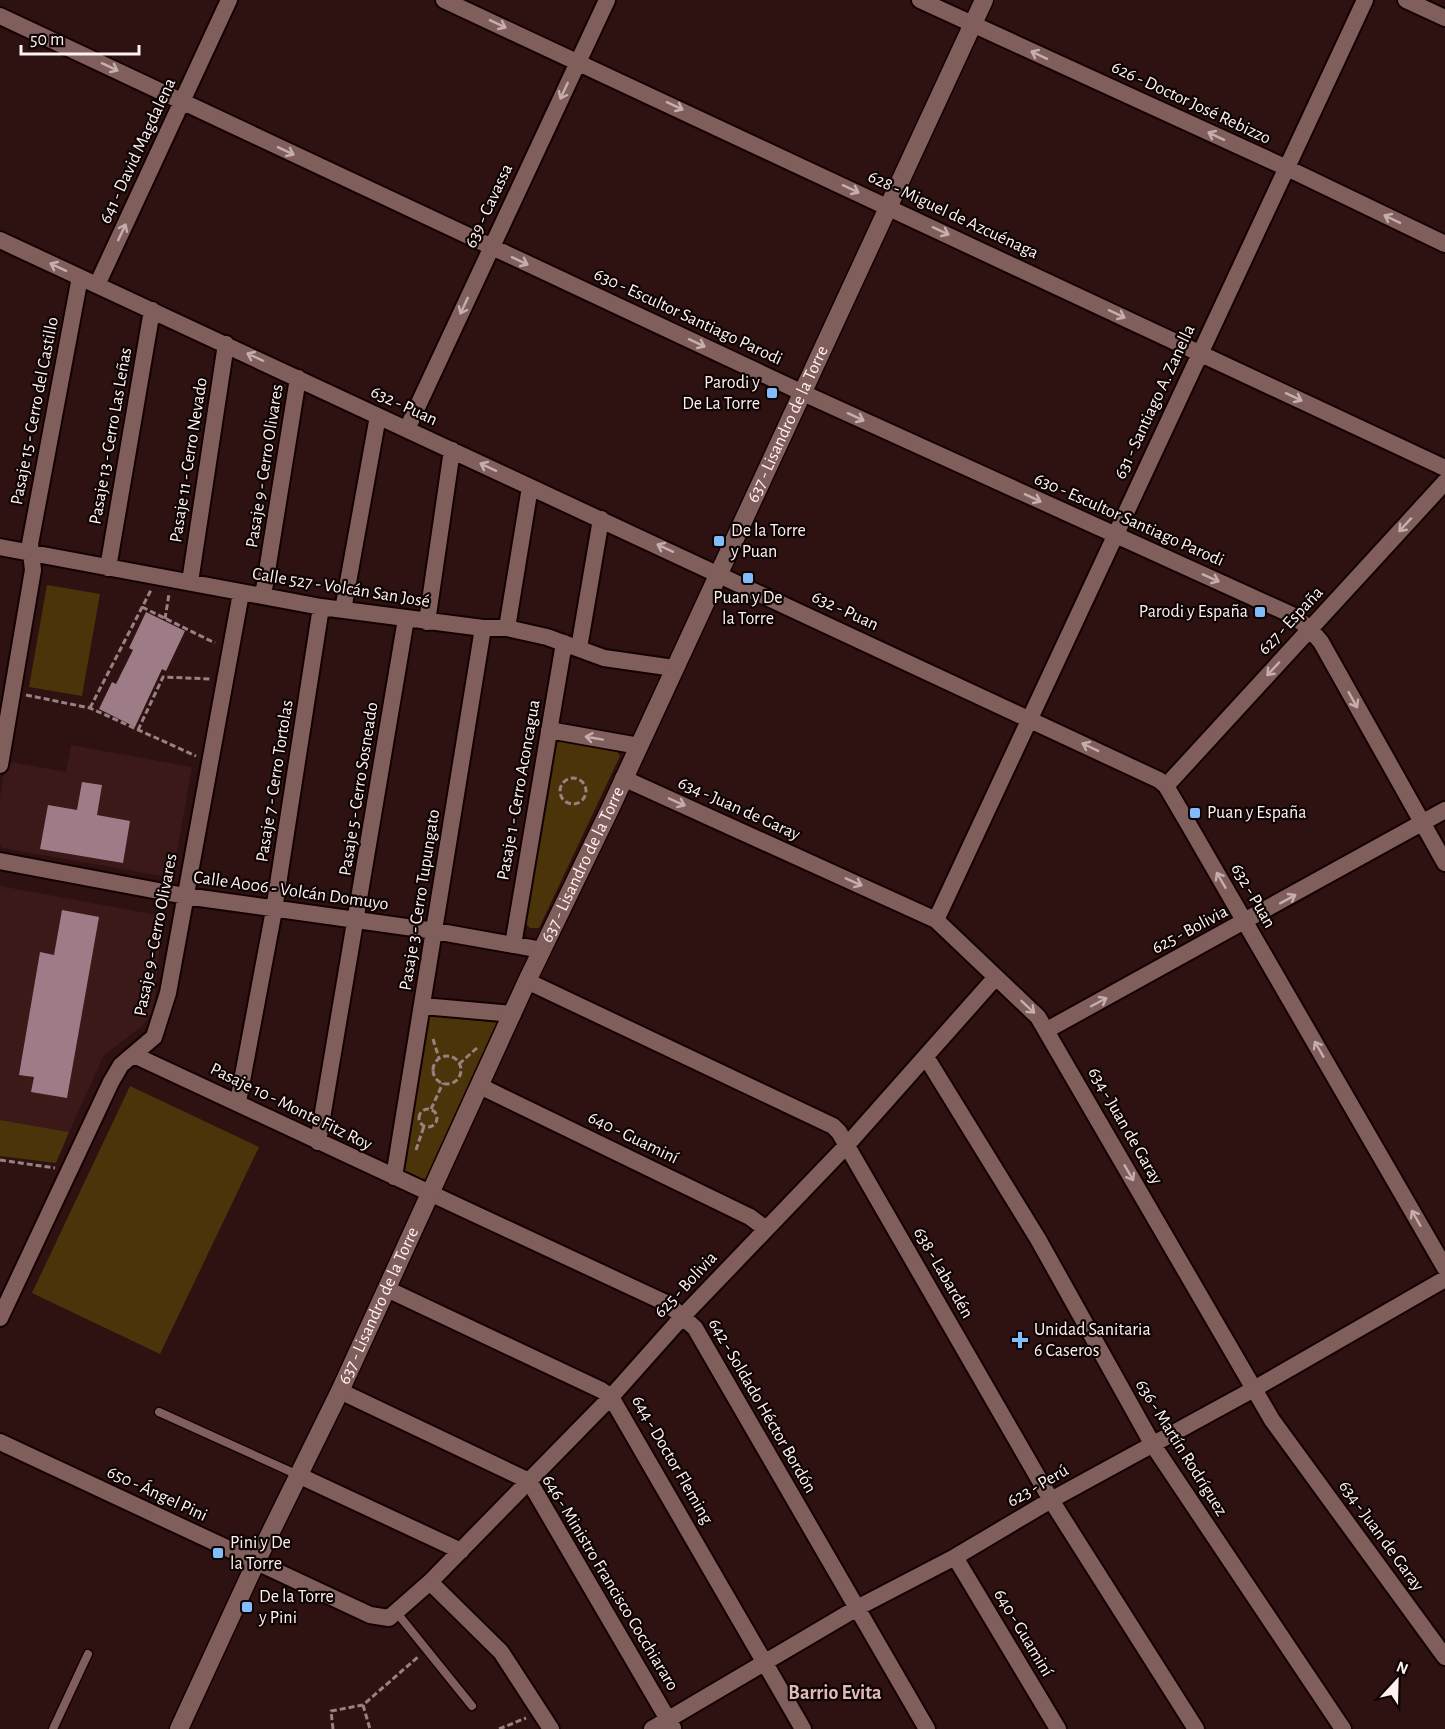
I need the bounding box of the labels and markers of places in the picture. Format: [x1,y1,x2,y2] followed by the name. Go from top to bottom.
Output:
[682,374,760,413] place label: Parodi y De La Torre
[765,386,779,400] marker: Parodi y De La Torre
[730,522,806,561] place label: De la Torre y Puan
[712,534,726,548] marker: De la Torre y Puan
[741,571,755,585] marker: Puan y De la Torre
[713,589,783,628] place label: Puan y De la Torre
[1139,603,1248,621] place label: Parodi y España
[1253,605,1267,619] marker: Parodi y España
[1207,804,1307,822] place label: Puan y España
[1188,806,1202,820] marker: Puan y España
[1034,1321,1151,1360] place label: Unidad Sanitaria 6 Caseros
[1011,1331,1029,1349] marker: Unidad Sanitaria 6 Caseros
[230,1534,291,1573] place label: Pini y De la Torre
[211,1546,225,1560] marker: Pini y De la Torre
[258,1588,334,1627] place label: De la Torre y Pini
[240,1600,254,1614] marker: De la Torre y Pini

